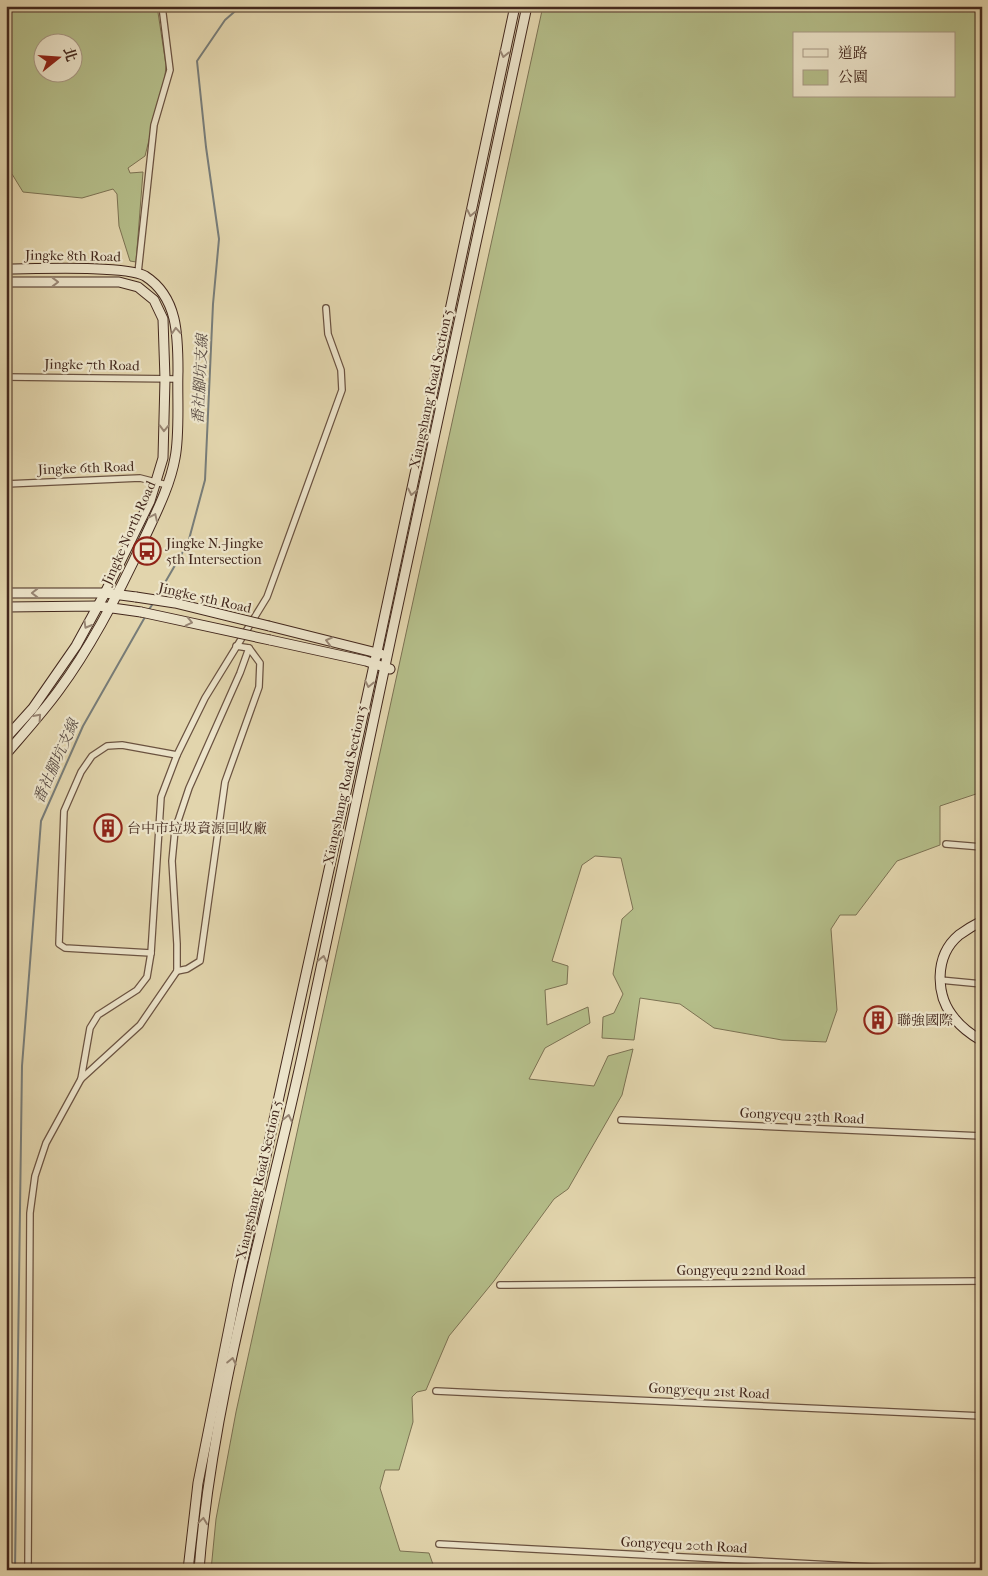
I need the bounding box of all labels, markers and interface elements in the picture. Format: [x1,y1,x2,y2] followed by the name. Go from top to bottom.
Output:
[32,32,82,82] north arrow
[793,32,956,98] legend
[838,44,868,62] text: 道路
[60,45,80,64] text: 北
[500,49,510,58] one-way arrow
[838,68,868,86] text: 公園
[466,208,476,217] one-way arrow
[24,247,121,265] street label: Jingke 8th Road
[52,277,59,287] one-way arrow
[406,308,456,470] street label: Xiangshang Road Section 5
[171,326,182,334] one-way arrow
[189,332,211,424] water label: 番社腳坑支線
[43,356,140,374] street label: Jingke 7th Road
[159,424,169,432] one-way arrow
[37,458,135,478] street label: Jingke 6th Road
[98,478,160,589] street label: Jingke North Road
[407,487,417,496] one-way arrow
[148,513,158,522] one-way arrow
[165,535,263,568] place label: Jingke N.-Jingke 5th Intersection
[132,536,162,566] bus stop icon: Jingke N.-Jingke 5th Intersection
[156,579,253,617] street label: Jingke 5th Road
[30,588,38,598] one-way arrow
[185,616,194,627] one-way arrow
[83,620,93,629] one-way arrow
[325,636,334,647] one-way arrow
[364,680,374,689] one-way arrow
[320,704,370,866] street label: Xiangshang Road Section 5
[32,713,41,722] one-way arrow
[29,714,83,806] water label: 番社腳坑支線
[93,813,123,843] building icon: 台中市垃圾資源回收廠
[127,820,267,837] place label: 台中市垃圾資源回收廠
[317,954,327,963] one-way arrow
[863,1005,893,1035] building icon: 聯強國際
[897,1012,953,1029] place label: 聯強國際
[232,1099,286,1261] street label: Xiangshang Road Section 5
[739,1104,865,1128] street label: Gongyequ 23th Road
[282,1113,293,1122] one-way arrow
[676,1262,806,1279] street label: Gongyequ 22nd Road
[226,1357,237,1366] one-way arrow
[648,1379,770,1403] street label: Gongyequ 21st Road
[197,1517,208,1525] one-way arrow
[620,1533,748,1557] street label: Gongyequ 20th Road

